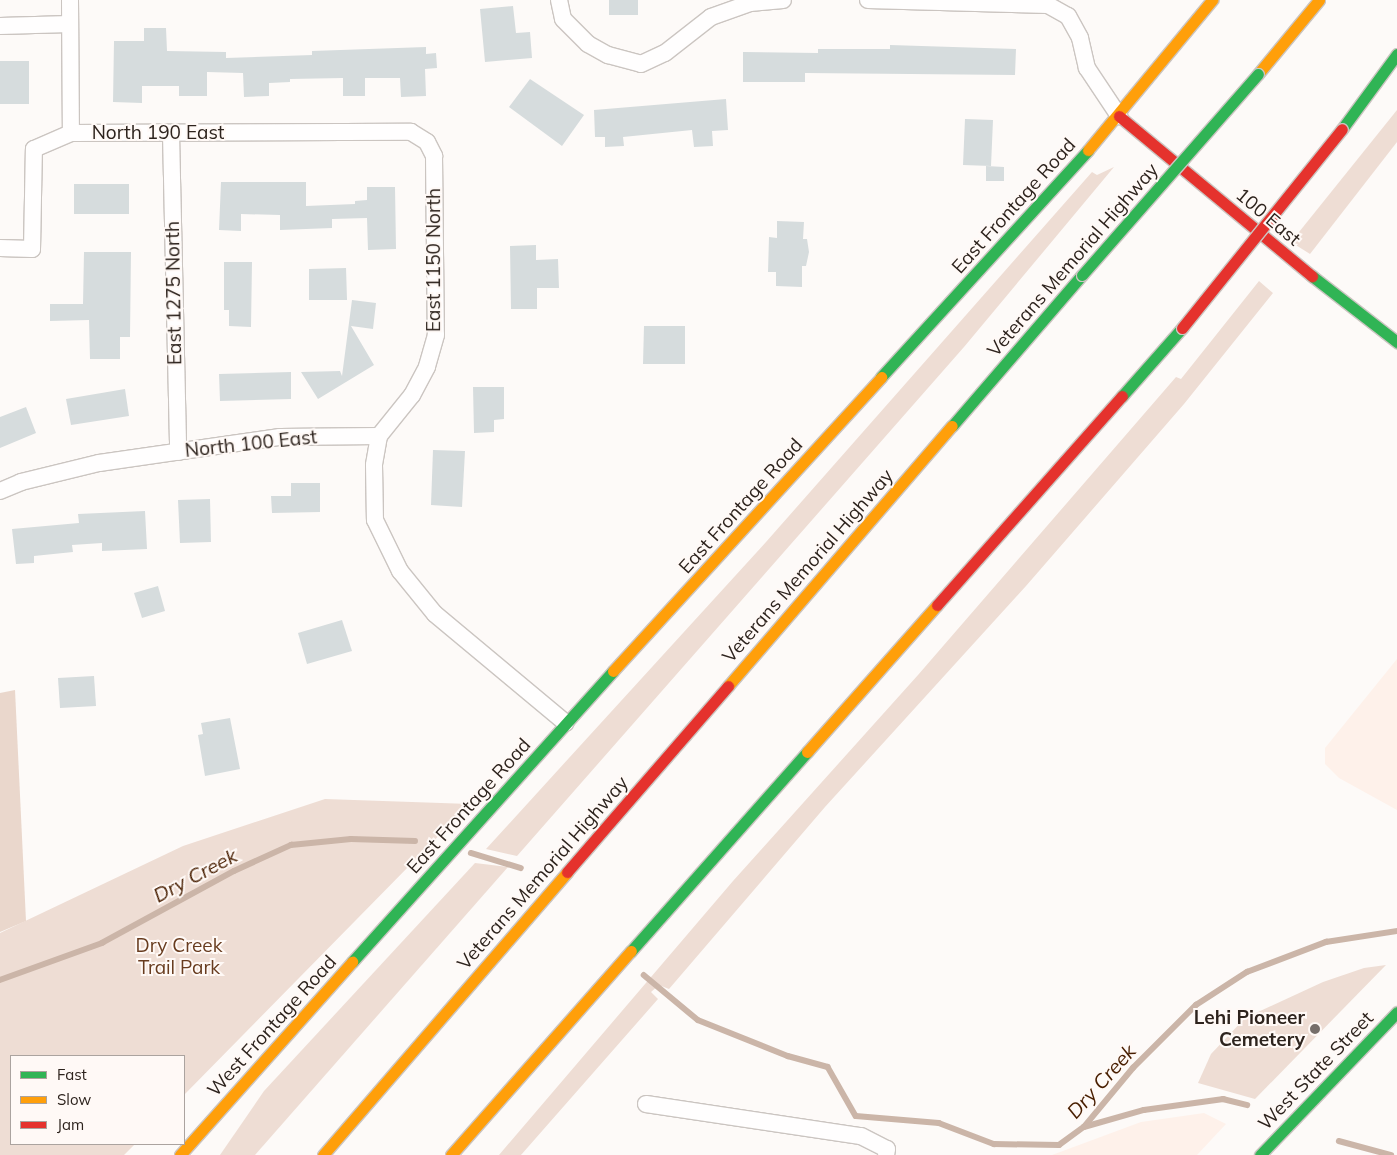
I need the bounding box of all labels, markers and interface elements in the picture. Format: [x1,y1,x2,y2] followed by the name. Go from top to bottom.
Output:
[92,122,224,144] street label: North 190 East
[947,134,1081,278] street label: East Frontage Road
[983,159,1163,361] street label: Veterans Memorial Highway
[1231,183,1305,251] street label: 100 East
[423,188,445,332] street label: East 1150 North
[161,221,187,365] street label: East 1275 North
[184,426,318,462] street label: North 100 East
[674,434,808,578] street label: East Frontage Road
[718,465,898,667] street label: Veterans Memorial Highway
[402,734,536,878] street label: East Frontage Road
[453,772,633,974] street label: Veterans Memorial Highway
[149,843,241,907] water label: Dry Creek
[136,935,222,979] park label: Dry Creek Trail Park
[203,951,341,1101] street label: West Frontage Road
[1194,1007,1305,1051] place label: Lehi Pioneer Cemetery
[1254,1007,1378,1135] street label: West State Street
[1309,1023,1321,1035] marker: Lehi Pioneer Cemetery
[1061,1039,1141,1123] water label: Dry Creek
[10,1055,185,1145] legend
[57,1065,87,1084] text: Fast
[57,1090,91,1109] text: Slow
[57,1115,84,1134] text: Jam

